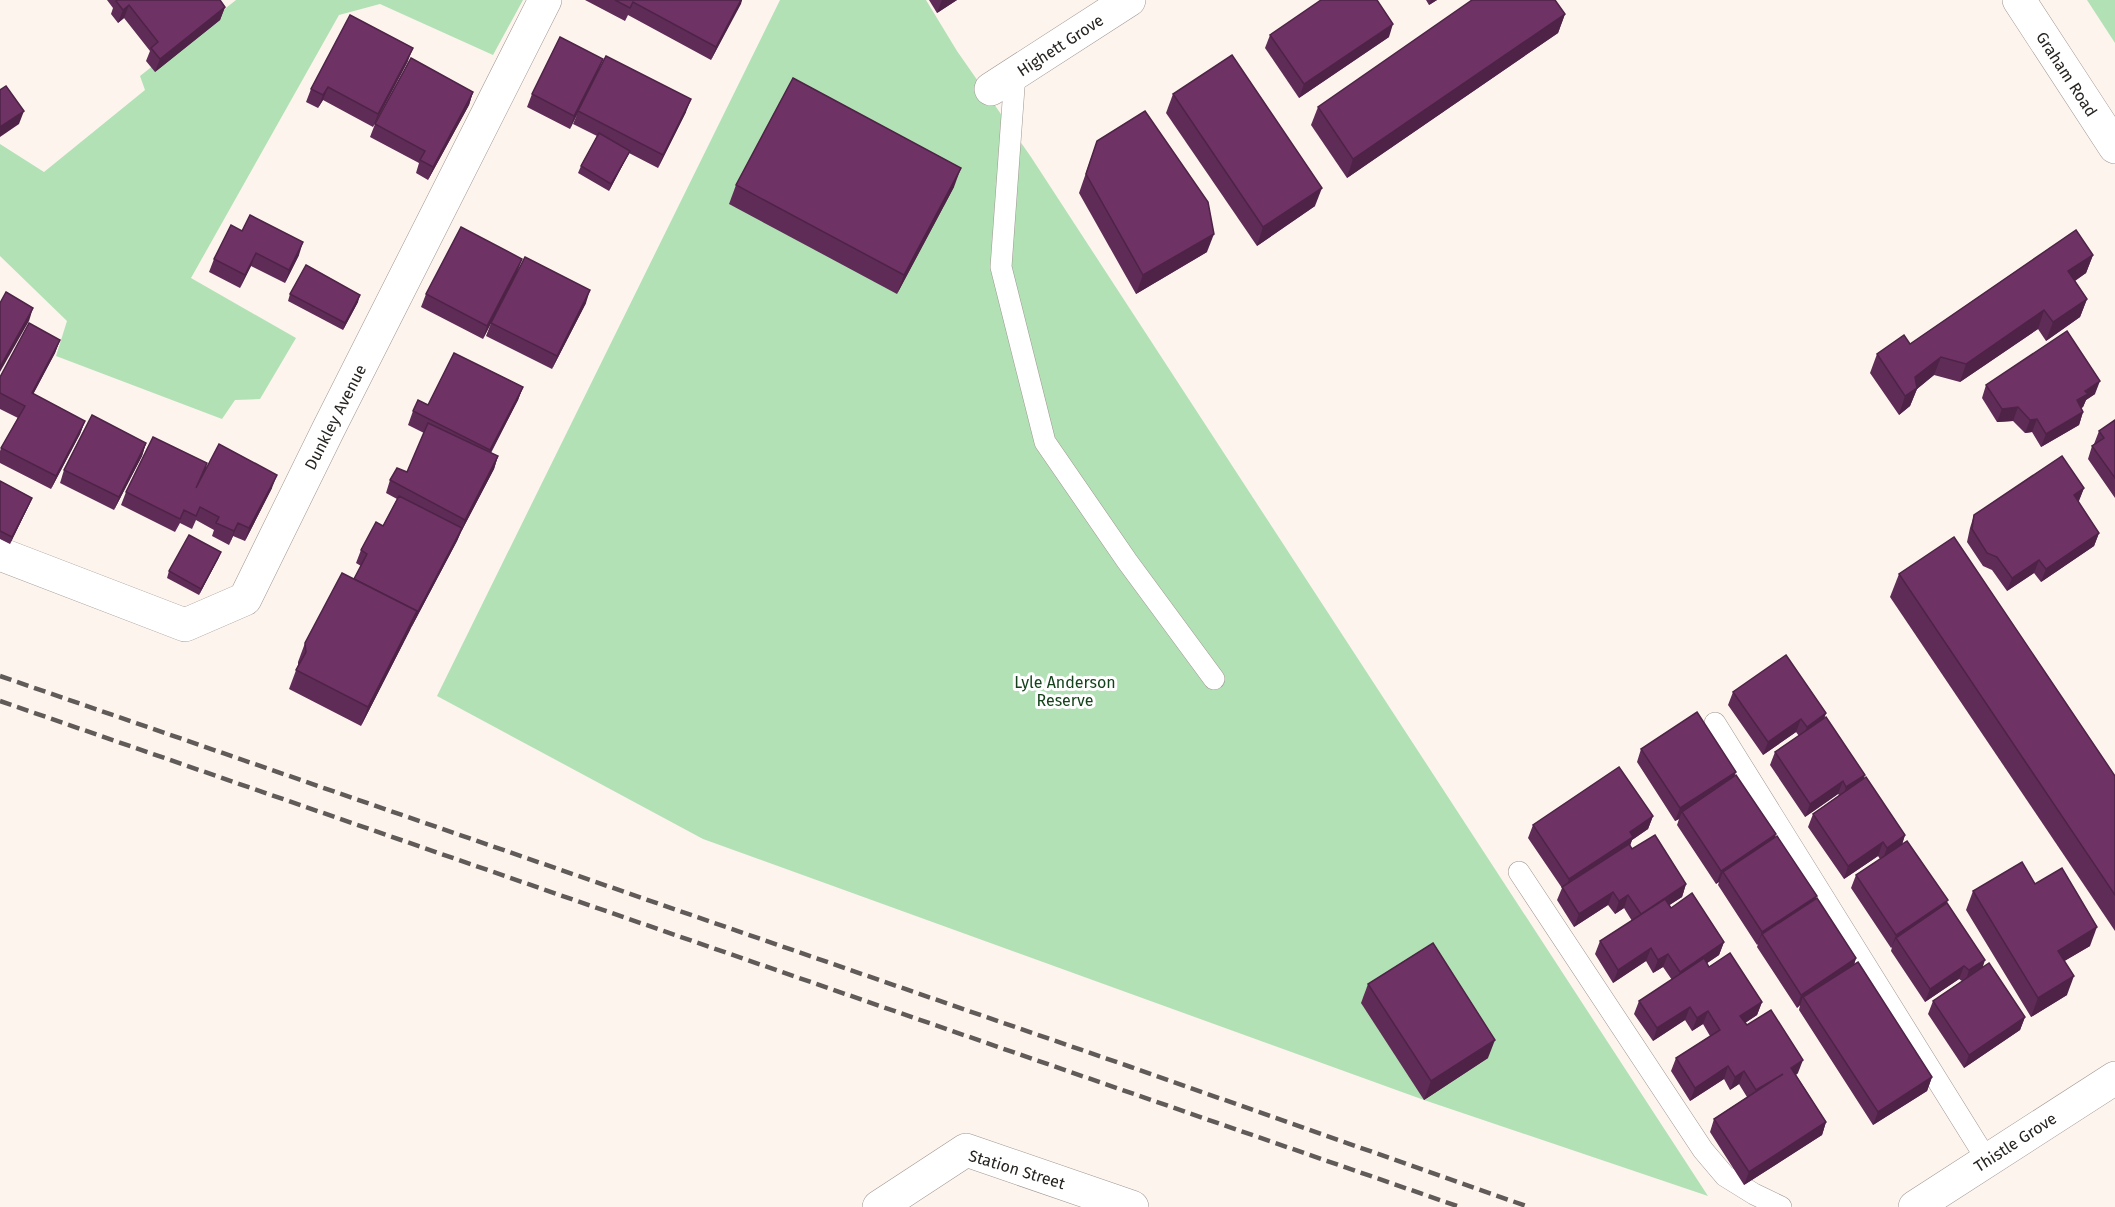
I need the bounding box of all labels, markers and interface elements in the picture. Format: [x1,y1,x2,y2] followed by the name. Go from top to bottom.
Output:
[1013,10,1107,80] street label: Highett Grove
[2032,28,2101,120] street label: Graham Road
[301,361,370,473] street label: Dunkley Avenue
[1014,673,1116,710] park label: Lyle Anderson Reserve
[1971,1109,2060,1176] street label: Thistle Grove
[966,1146,1068,1193] street label: Station Street

